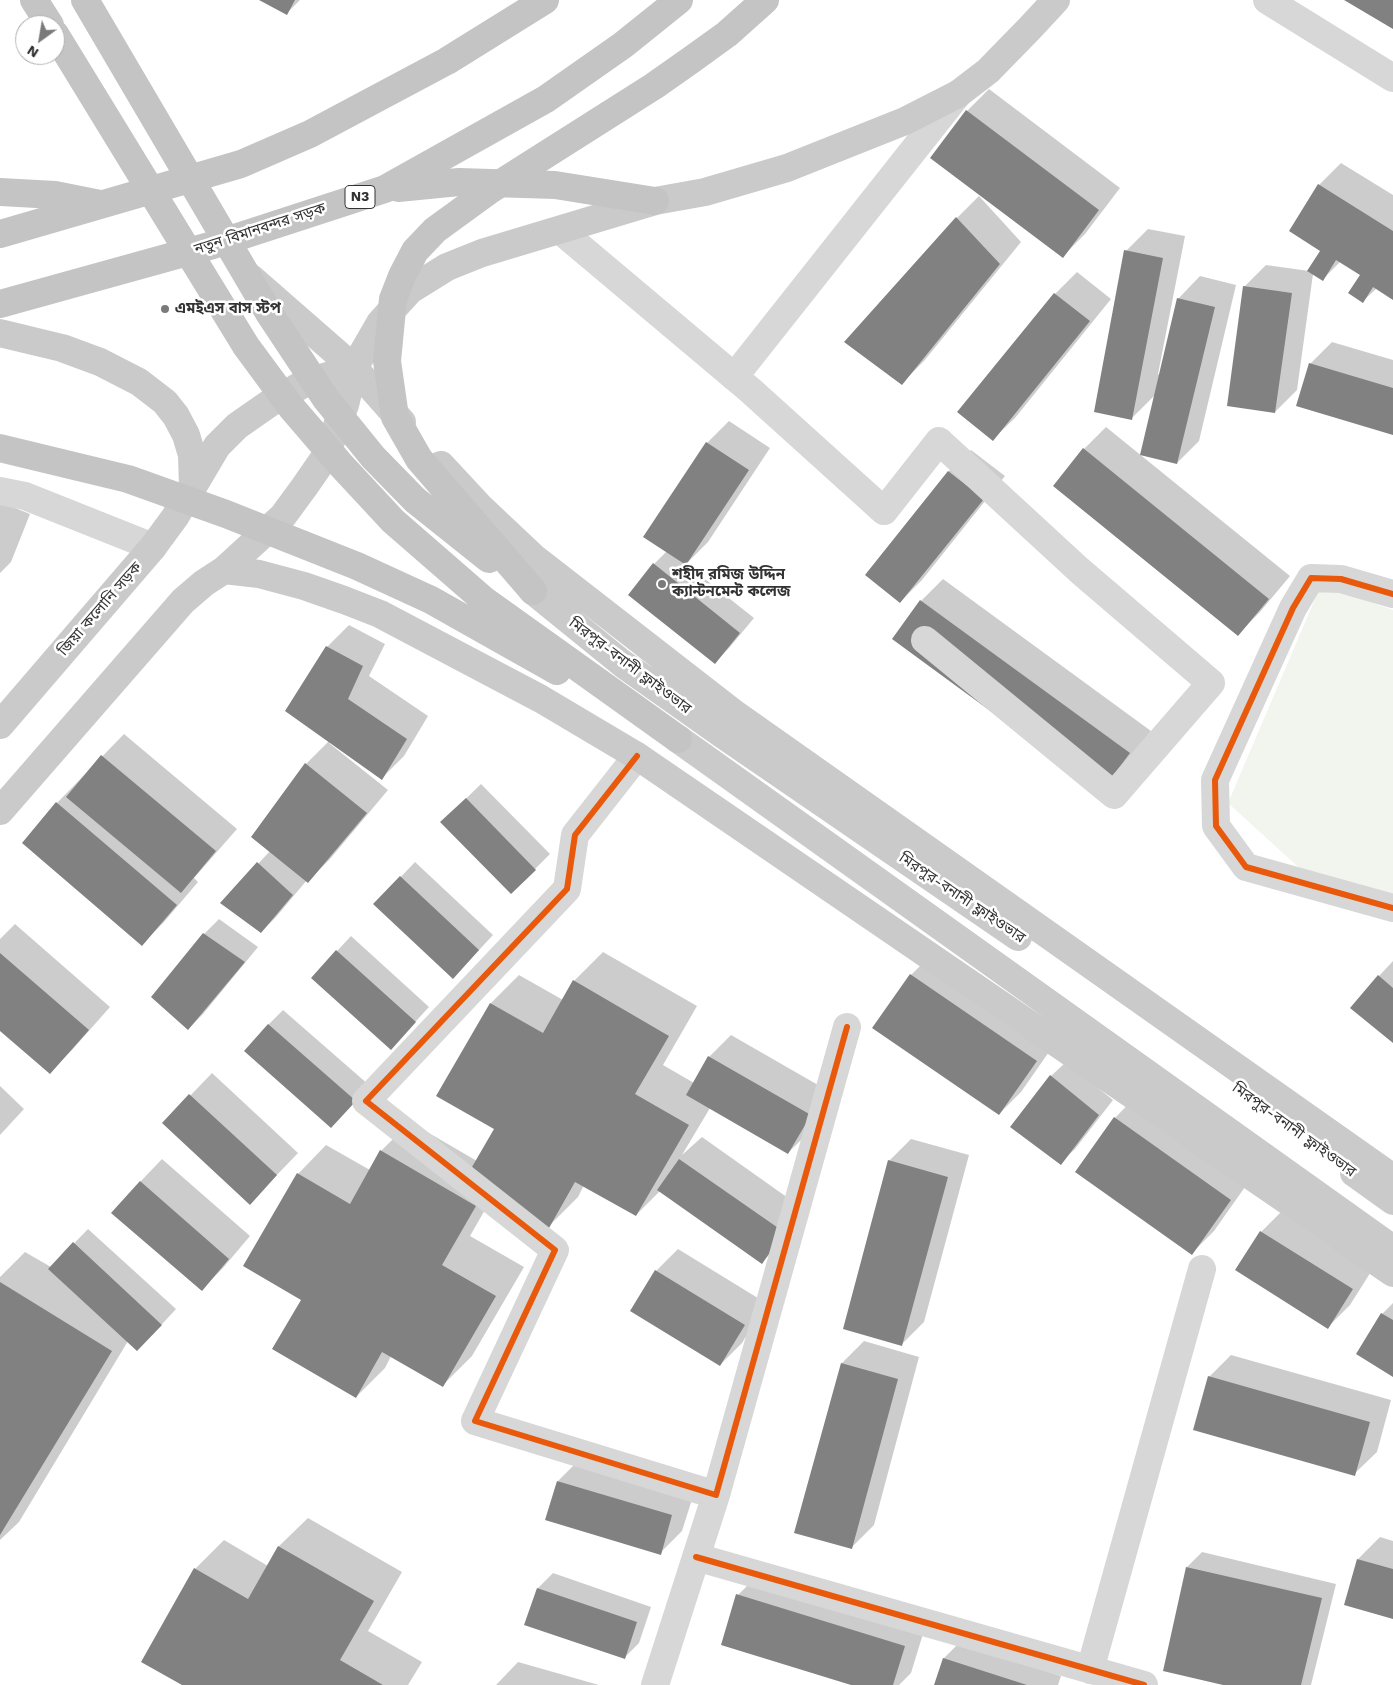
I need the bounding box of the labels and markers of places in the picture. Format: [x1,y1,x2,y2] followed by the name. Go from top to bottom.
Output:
[175,300,281,318] place label: এমইএস বাস স্টপ
[159,303,171,315] marker: এমইএস বাস স্টপ
[672,566,791,601] place label: শহীদ রমিজ উদ্দিন ক্যান্টনমেন্ট কলেজ
[656,578,668,590] marker: শহীদ রমিজ উদ্দিন ক্যান্টনমেন্ট কলেজ

